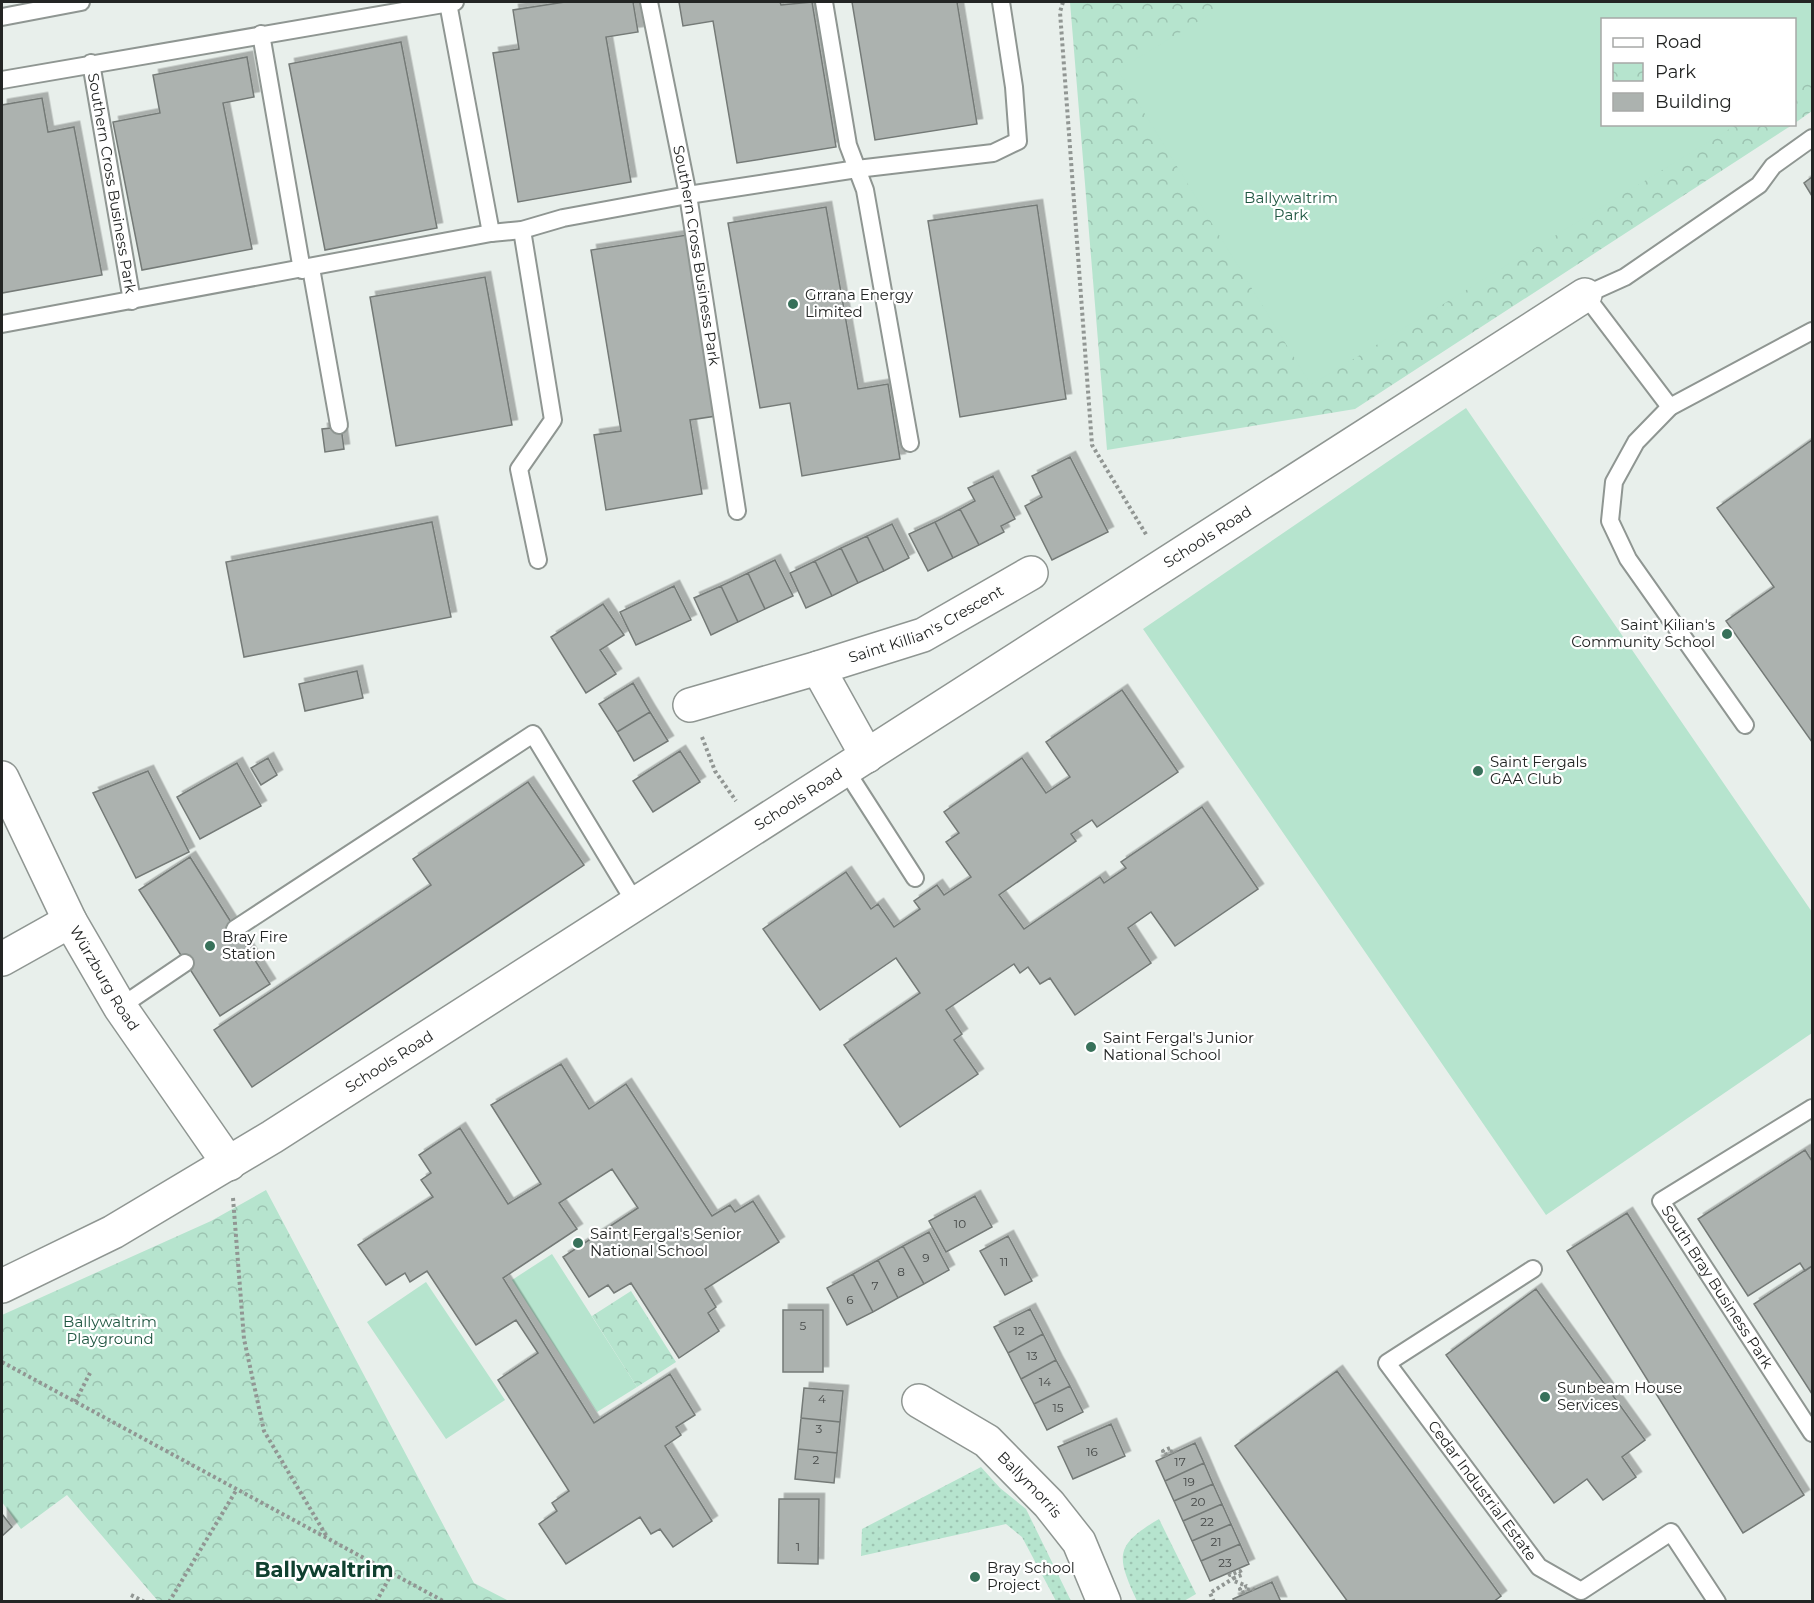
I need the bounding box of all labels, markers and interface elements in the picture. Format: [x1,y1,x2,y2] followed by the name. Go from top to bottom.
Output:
[1601,18,1796,126] legend
[1655,31,1702,53] text: Road
[1655,61,1696,83] text: Park
[84,71,141,295] street label: Southern Cross Business Park
[1655,91,1732,113] text: Building
[669,143,724,367] street label: Southern Cross Business Park
[1244,188,1338,224] park label: Ballywaltrim Park
[805,285,914,321] place label: Grrana Energy Limited
[786,297,800,311] marker: Grrana Energy Limited
[1160,501,1255,572] street label: Schools Road
[846,581,1007,667] street label: Saint Killian's Crescent
[1571,615,1715,651] place label: Saint Kilian's Community School
[1720,627,1734,641] marker: Saint Kilian's Community School
[1490,752,1587,788] place label: Saint Fergals GAA Club
[750,764,846,834] street label: Schools Road
[1471,764,1485,778] marker: Saint Fergals GAA Club
[66,922,144,1034] street label: Würzburg Road
[222,927,288,963] place label: Bray Fire Station
[203,939,217,953] marker: Bray Fire Station
[341,1026,437,1097] street label: Schools Road
[1103,1028,1254,1064] place label: Saint Fergal's Junior National School
[1084,1040,1098,1054] marker: Saint Fergal's Junior National School
[1657,1201,1778,1372] street label: South Bray Business Park
[954,1216,966,1231] house number: 10
[590,1224,742,1260] place label: Saint Fergal's Senior National School
[571,1236,585,1250] marker: Saint Fergal's Senior National School
[922,1250,930,1265] house number: 9
[1000,1254,1008,1269] house number: 11
[897,1264,905,1279] house number: 8
[871,1278,879,1293] house number: 7
[846,1292,854,1307] house number: 6
[63,1312,157,1348] park label: Ballywaltrim Playground
[800,1318,807,1333] house number: 5
[1013,1323,1025,1338] house number: 12
[1026,1348,1038,1363] house number: 13
[1039,1374,1051,1389] house number: 14
[1557,1378,1682,1414] place label: Sunbeam House Services
[1538,1390,1552,1404] marker: Sunbeam House Services
[818,1391,826,1406] house number: 4
[1052,1400,1064,1415] house number: 15
[1424,1417,1541,1564] street label: Cedar Industrial Estate
[816,1421,823,1436] house number: 3
[1086,1444,1098,1459] house number: 16
[994,1447,1066,1521] street label: Ballymorris
[813,1452,820,1467] house number: 2
[1174,1454,1186,1469] house number: 17
[1183,1474,1195,1489] house number: 19
[1191,1494,1205,1509] house number: 20
[1200,1514,1214,1529] house number: 22
[1210,1534,1222,1549] house number: 21
[796,1539,800,1554] house number: 1
[1218,1555,1232,1570] house number: 23
[255,1557,393,1582] district label: Ballywaltrim
[987,1558,1075,1594] place label: Bray School Project
[968,1570,982,1584] marker: Bray School Project

